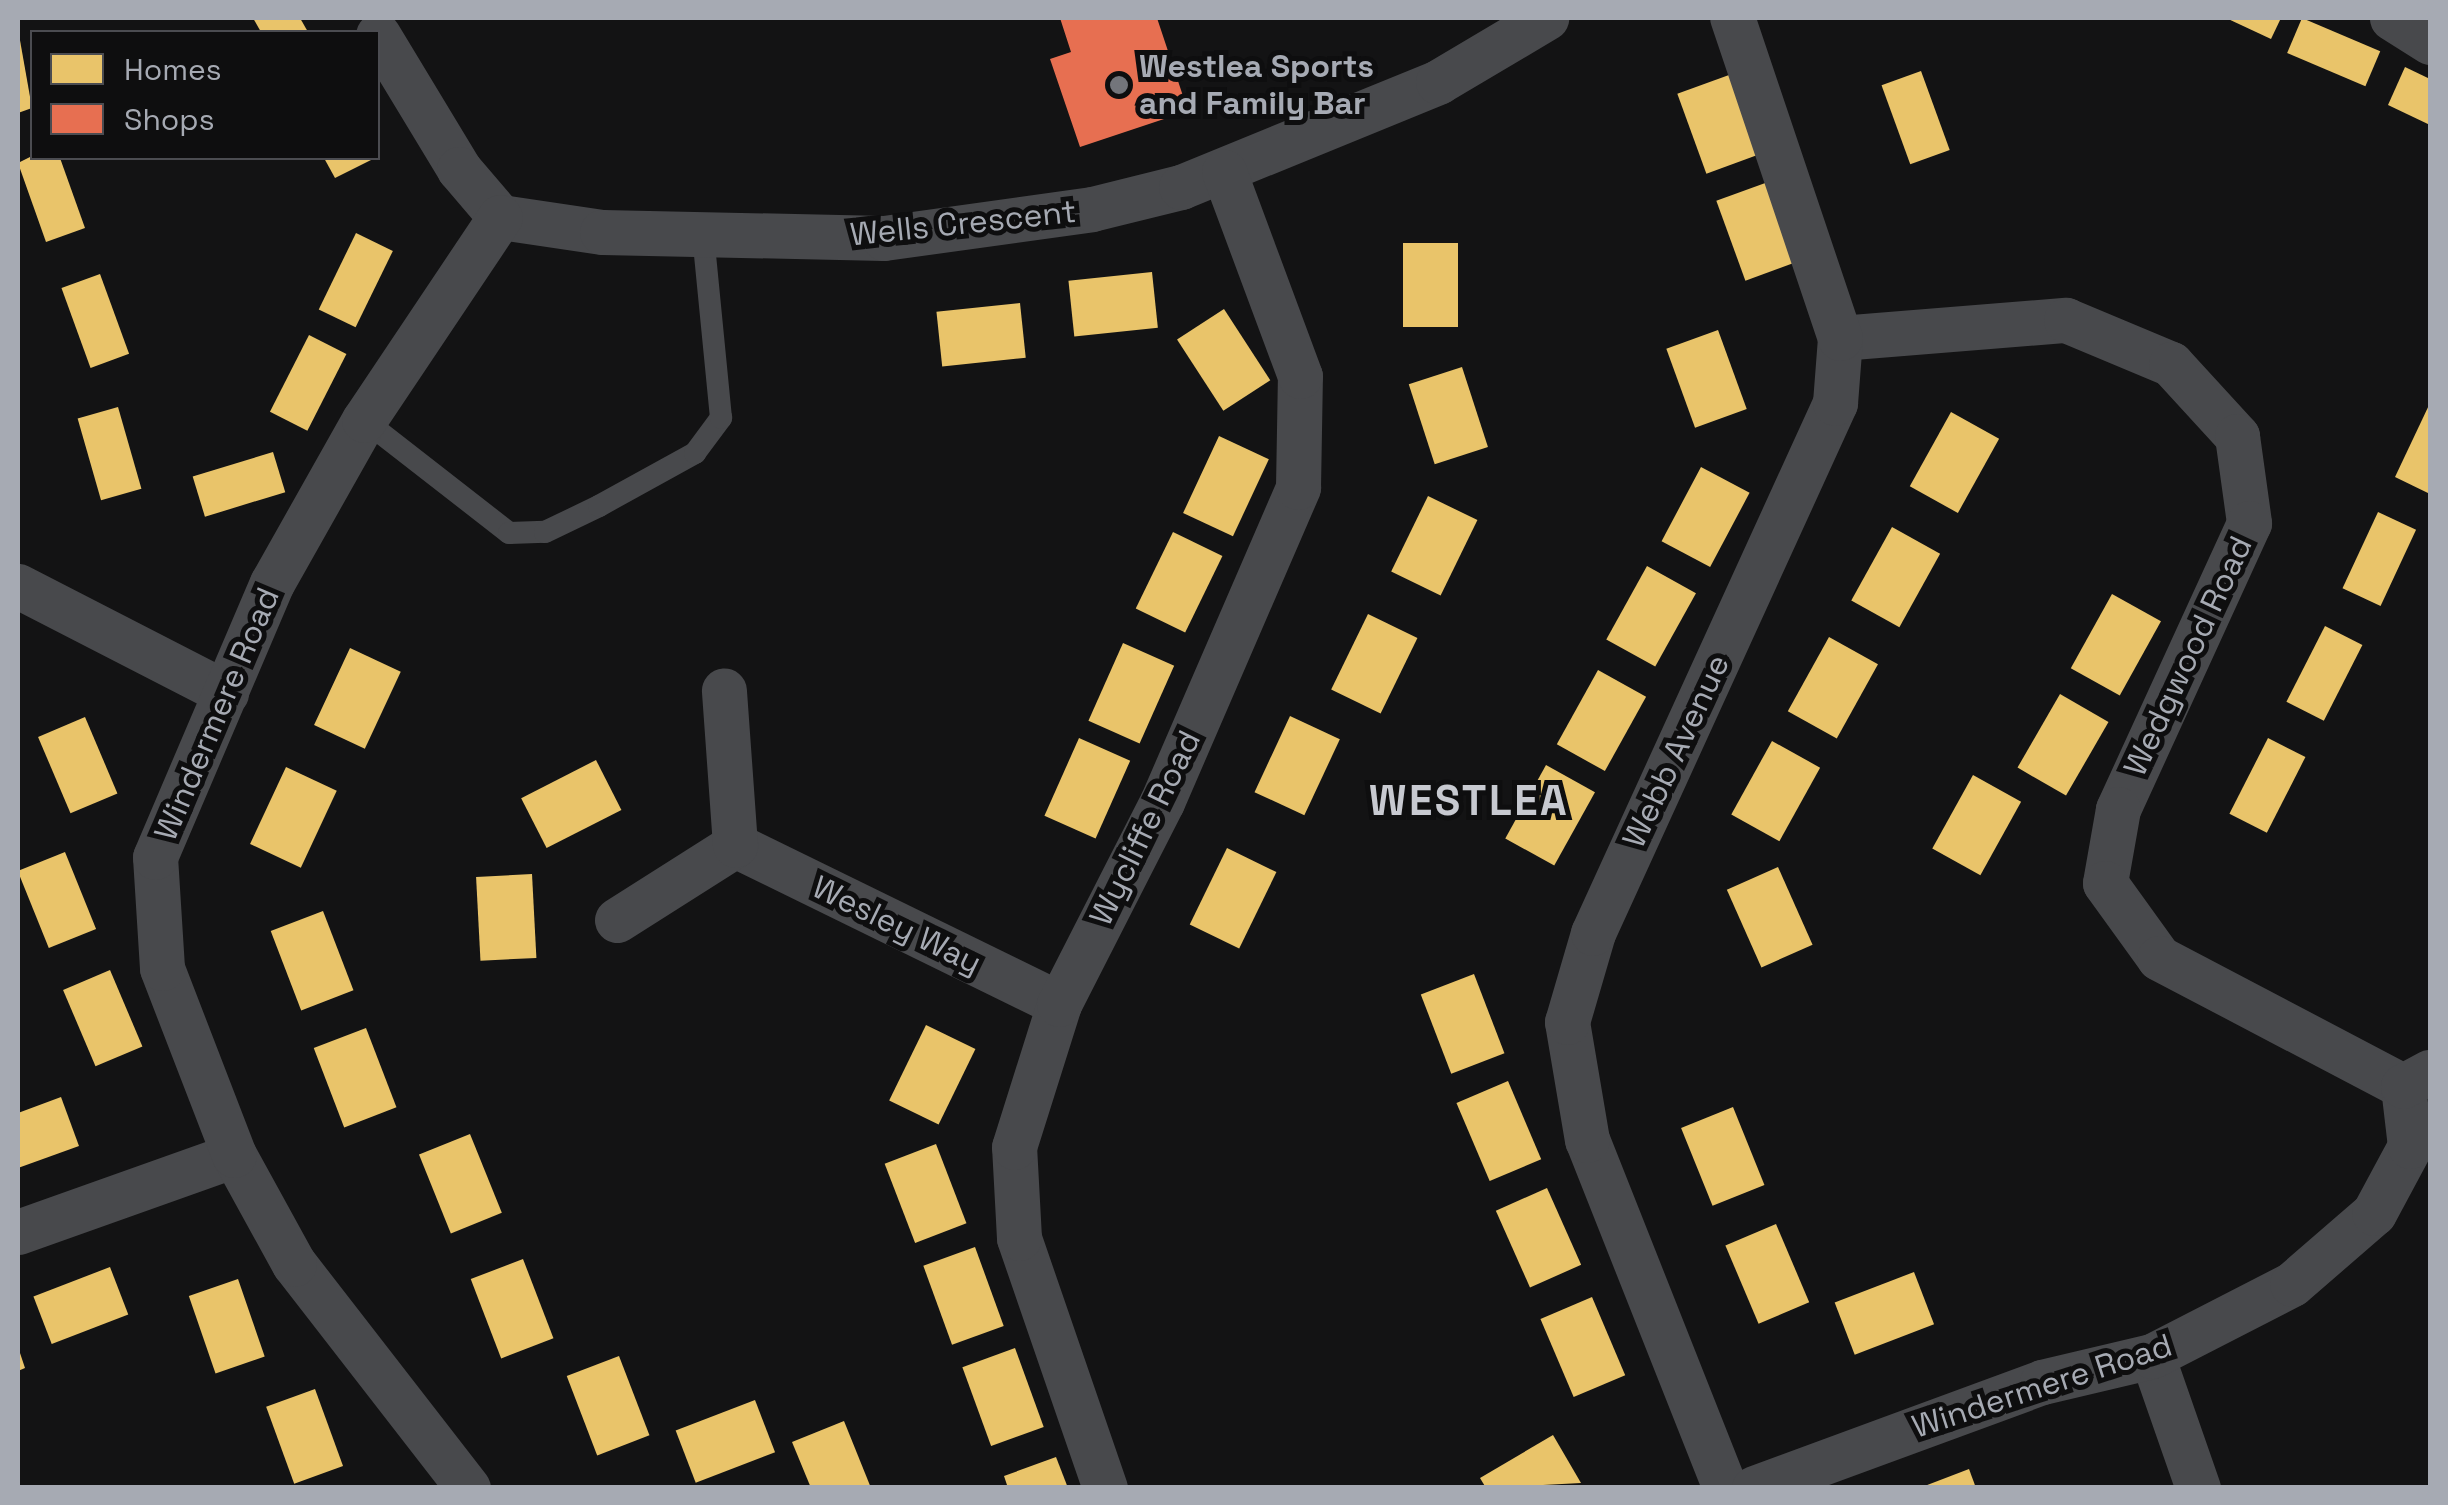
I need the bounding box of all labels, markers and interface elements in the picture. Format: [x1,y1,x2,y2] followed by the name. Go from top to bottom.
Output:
[30,30,380,160] legend
[1139,48,1374,123] place label: Westlea Sports and Family Bar
[124,50,222,89] text: Homes
[1108,74,1130,96] marker: Westlea Sports and Family Bar
[124,100,214,139] text: Shops
[848,192,1078,254] street label: Wells Crescent
[2116,530,2260,782] street label: Wedgwood Road
[146,582,288,846] street label: Windermere Road
[1614,648,1738,854] street label: Webb Avenue
[1081,724,1209,932] street label: Wycliffe Road
[1369,776,1569,826] district label: WESTLEA
[806,868,988,982] street label: Wesley Way
[1907,1326,2177,1446] street label: Windermere Road

